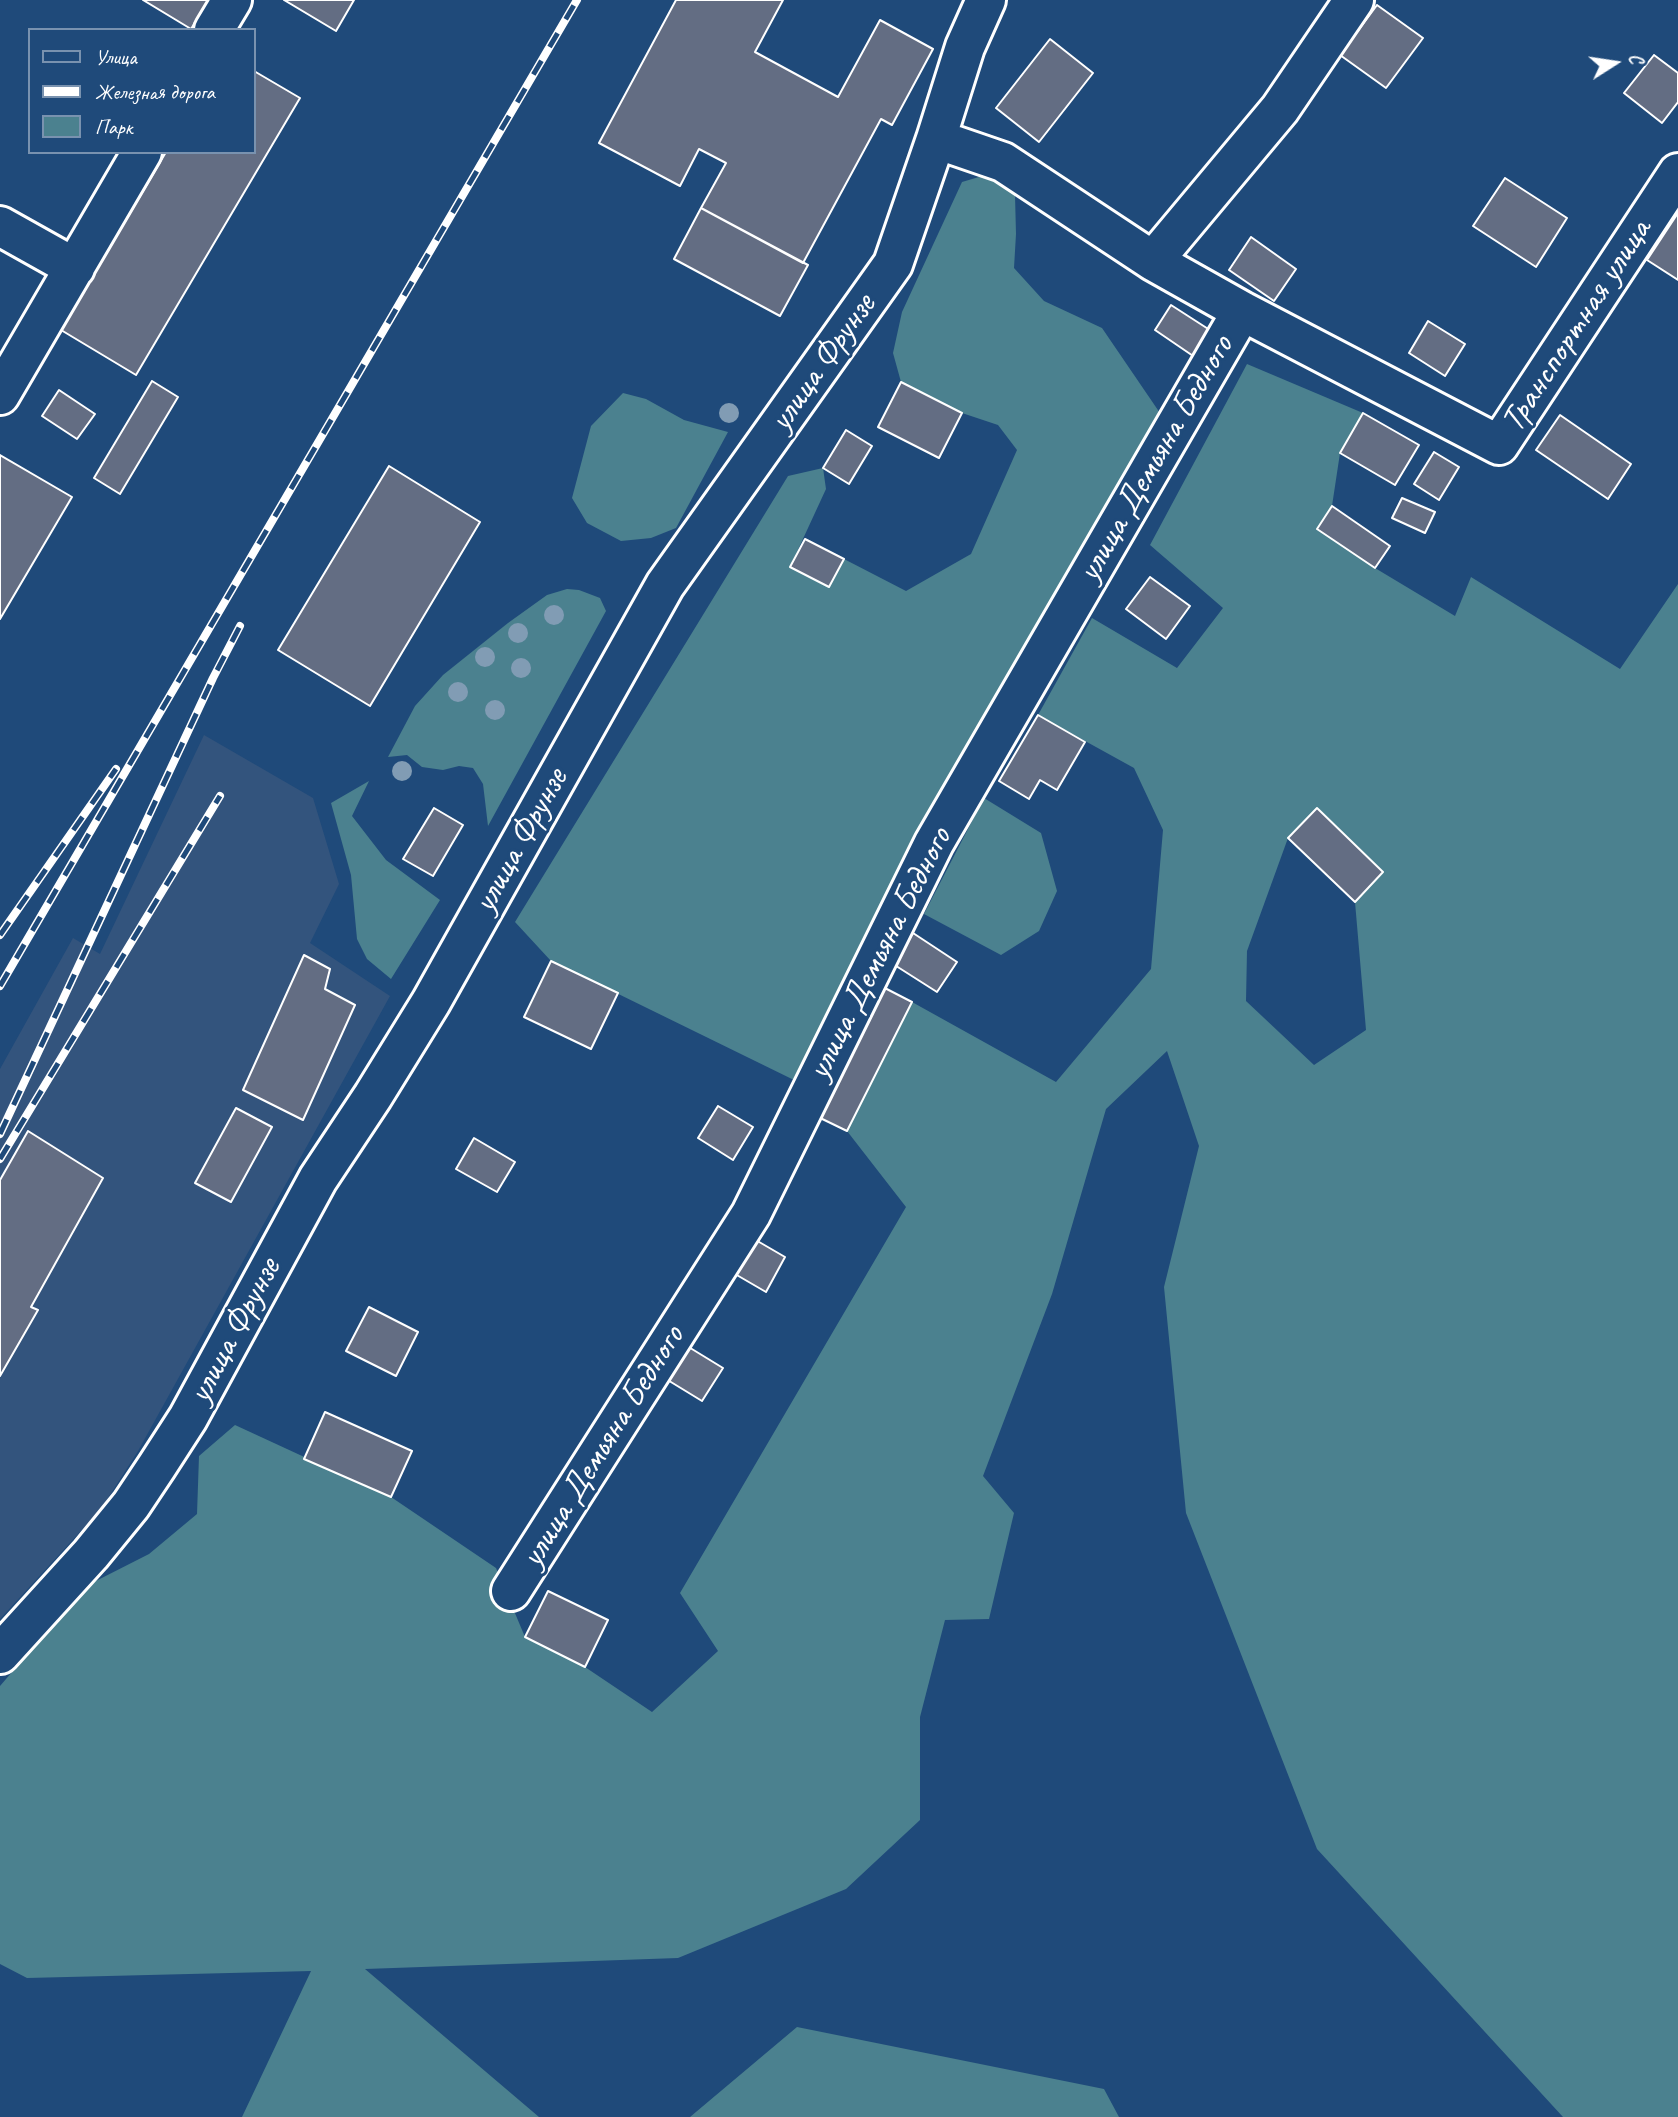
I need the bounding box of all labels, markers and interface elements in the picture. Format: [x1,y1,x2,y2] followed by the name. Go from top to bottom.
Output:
[28,28,256,154] legend
[1580,28,1650,98] north arrow
[95,44,137,70] text: Улица
[1623,52,1648,66] text: С
[95,79,215,105] text: Железная дорога
[95,114,132,140] text: Парк
[1493,212,1661,440] street label: Транспортная улица
[761,286,885,440] street label: улица Фрунзе
[1069,329,1243,589] street label: улица Демьяна Бедного
[464,762,578,920] street label: улица Фрунзе
[798,821,962,1087] street label: улица Демьяна Бедного
[179,1251,291,1411] street label: улица Фрунзе
[512,1318,694,1576] street label: улица Демьяна Бедного

